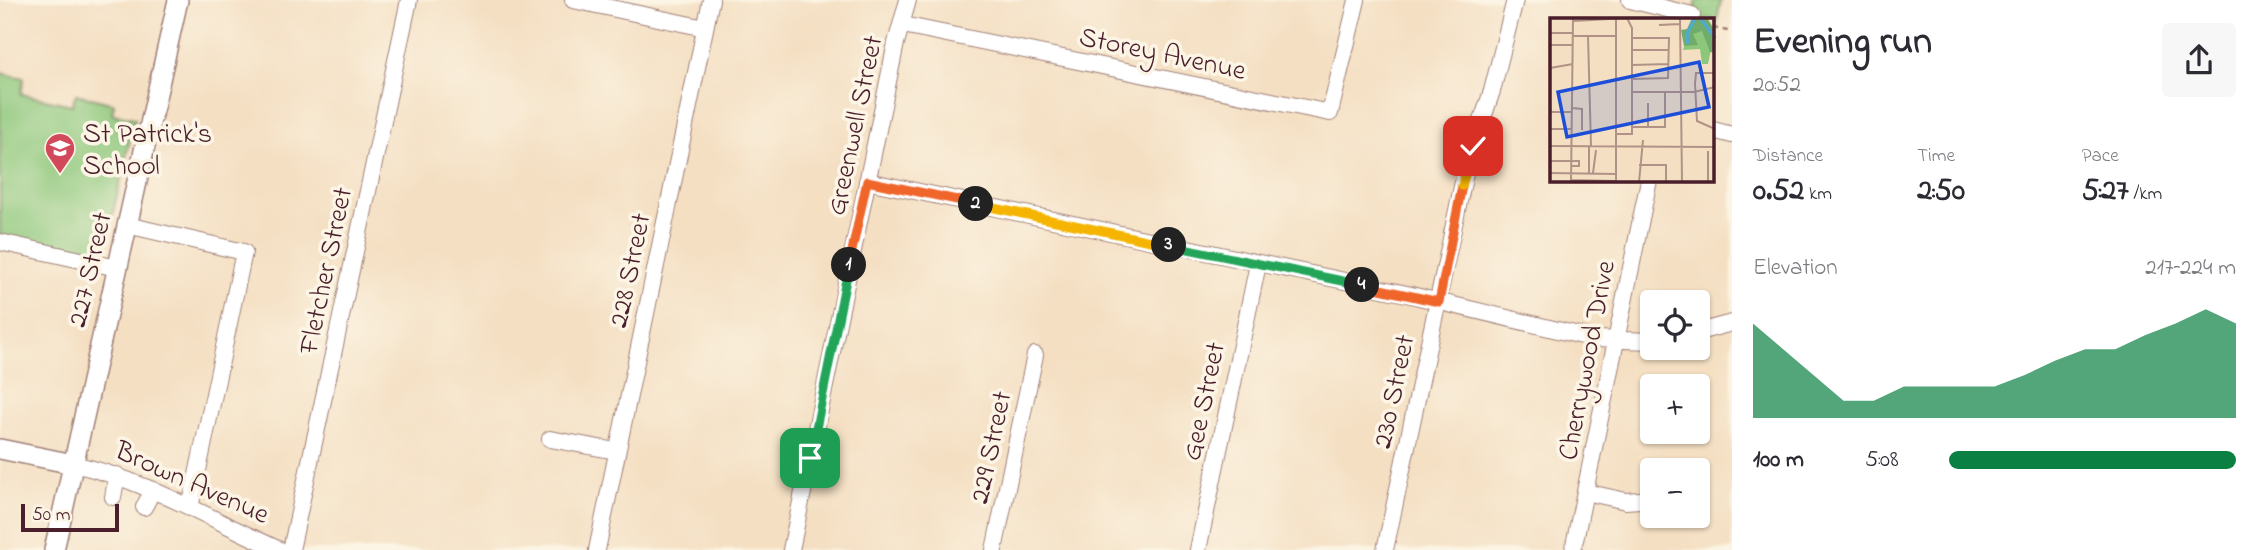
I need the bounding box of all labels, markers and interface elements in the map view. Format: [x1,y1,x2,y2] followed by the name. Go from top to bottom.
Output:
[1753,15,1932,71] text: Evening run
[1075,18,1250,93] street label: Storey Avenue
[1550,18,1714,182] inset map
[2162,23,2236,97] button: share
[817,32,896,219] street label: Greenwell Street
[1753,69,1801,102] text: 20:52
[83,115,212,188] place label: St Patrick's School
[1443,116,1503,176] pin
[1454,127,1492,165] icon: check
[43,131,77,175] school or university icon: St Patrick's School
[1753,143,1823,170] text: Distance
[1917,143,1955,170] text: Time
[2082,143,2119,170] text: Pace
[1753,170,1804,214] text: 0.52
[1917,170,1965,214] text: 2:50
[2082,170,2129,214] text: 5:27
[1804,181,1832,208] text: km
[2129,181,2162,208] text: /km
[290,184,365,359] street label: Fletcher Street
[958,186,993,222] pin: 2
[971,190,980,217] text: 2
[58,208,125,331] street label: 227 Street
[599,210,664,332] street label: 228 Street
[1152,228,1186,262] pin: 3
[1165,231,1172,258] text: 3
[832,247,866,282] pin: 1
[845,251,852,278] text: 1
[1753,252,1838,285] text: Elevation
[2145,252,2236,285] text: 217–224 m
[1549,257,1628,464] street label: Cherrywood Drive
[1344,268,1380,302] pin: 4
[1358,271,1365,298] text: 4
[1640,290,1710,528] map controls
[1640,290,1710,360] button: locate
[1363,331,1427,452] street label: 230 Street
[1173,339,1238,465] street label: Gee Street
[1640,374,1710,444] button: +
[961,388,1024,508] street label: 229 Street
[780,428,840,488] pin
[107,432,276,537] street label: Brown Avenue
[791,439,829,477] icon: arrive
[1753,444,1804,477] text: 100 m
[1865,444,1899,477] text: 5:08
[1640,458,1710,528] button: −
[21,501,119,533] scale bar
[32,502,71,529] text: 50 m

